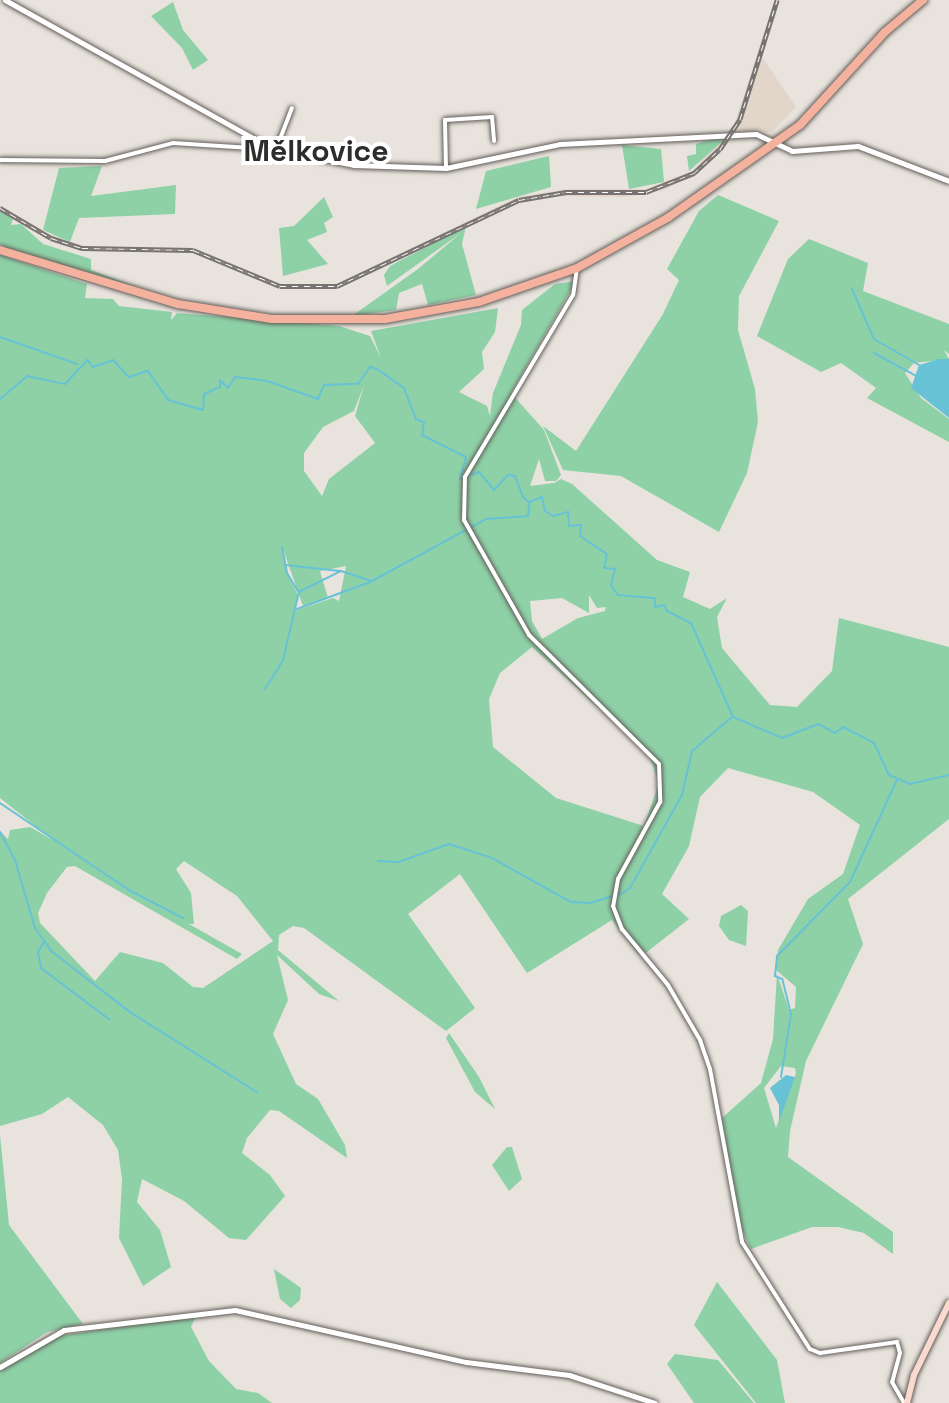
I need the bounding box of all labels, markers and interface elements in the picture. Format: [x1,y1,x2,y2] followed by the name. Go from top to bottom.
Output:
[243,133,389,169] district label: Mělkovice

